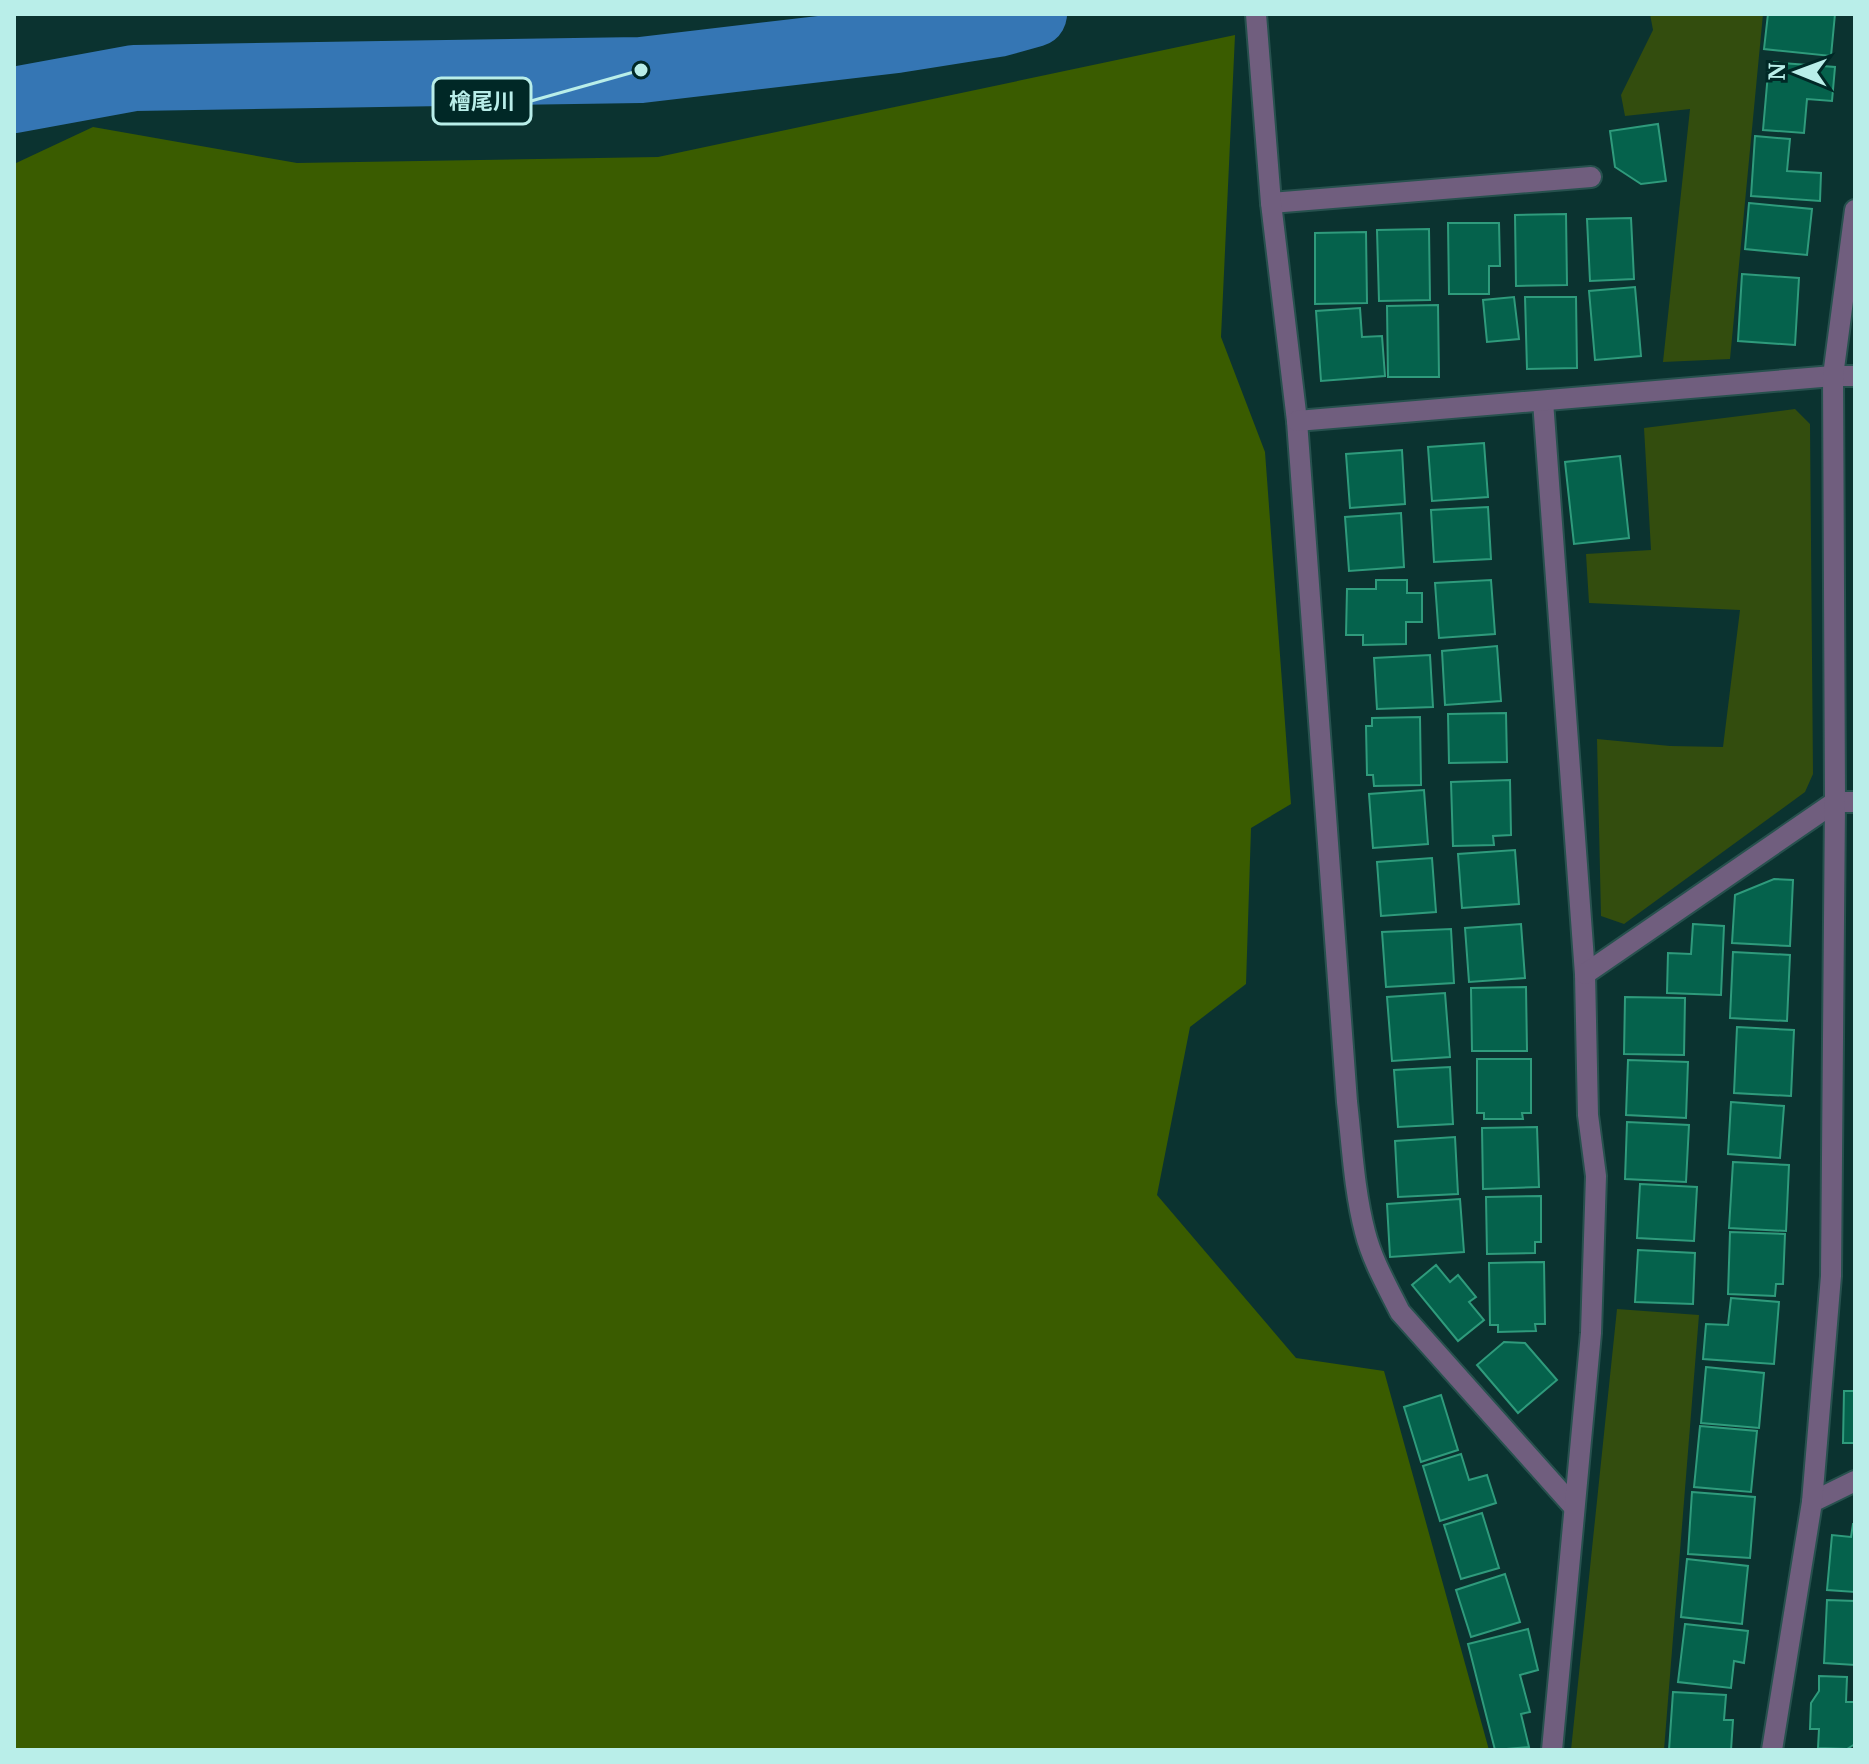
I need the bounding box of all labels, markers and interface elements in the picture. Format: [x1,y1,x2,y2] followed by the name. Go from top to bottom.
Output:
[1757,32,1837,112] north arrow
[1763,62,1791,81] text: N
[433,78,531,124] callout: 檜尾川
[449,87,515,115] text: 檜尾川

